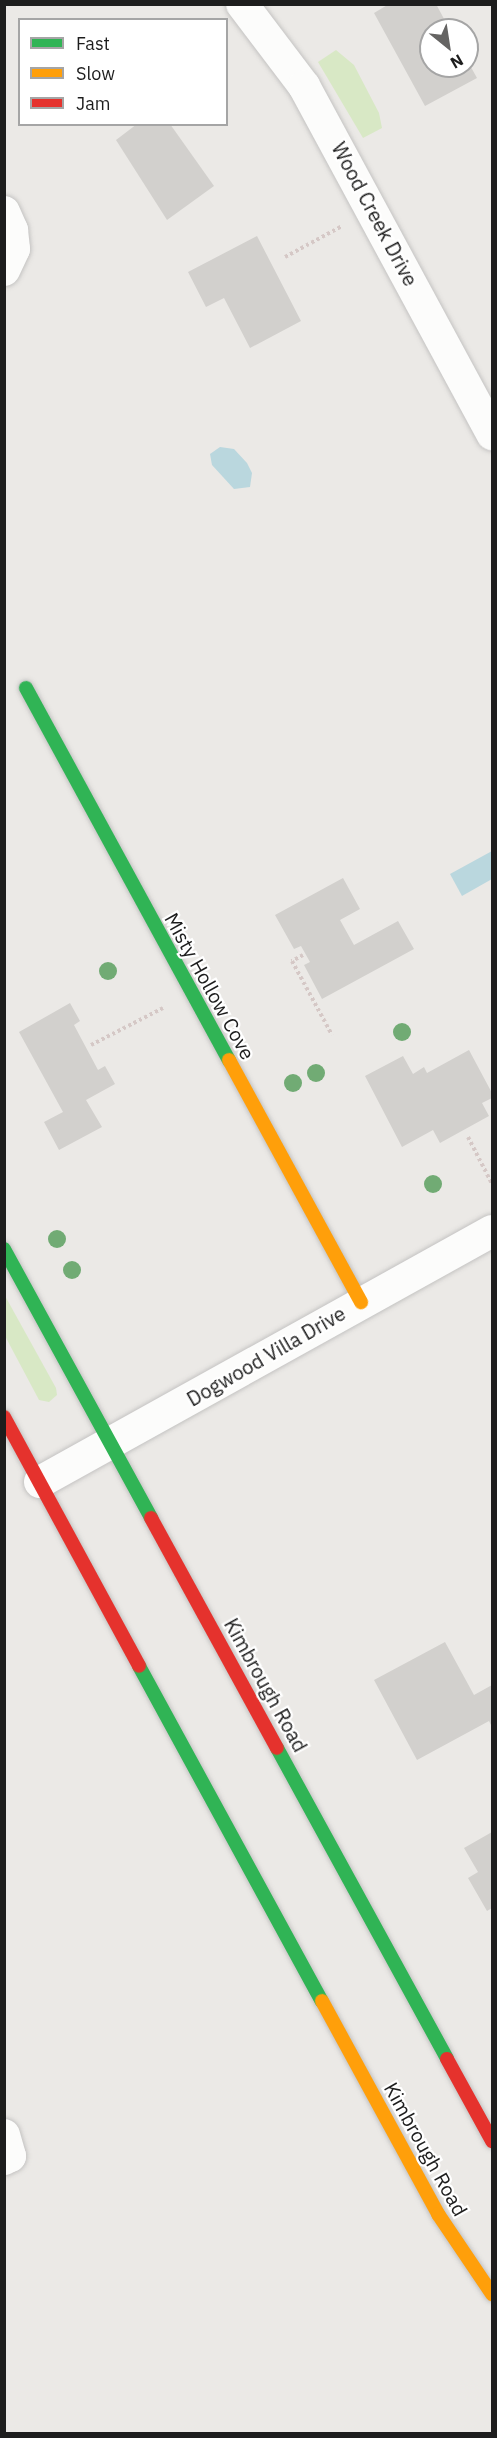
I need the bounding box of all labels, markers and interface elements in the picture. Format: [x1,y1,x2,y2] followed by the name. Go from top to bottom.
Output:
[18,18,228,126] legend
[419,18,479,78] north arrow
[76,32,110,55] text: Fast
[447,50,467,73] text: N
[76,62,115,85] text: Slow
[76,92,111,115] text: Jam
[327,138,423,290] street label: Wood Creek Drive
[160,908,260,1064] street label: Misty Hollow Cove
[182,1301,350,1411] street label: Dogwood Villa Drive
[219,1614,313,1756] street label: Kimbrough Road
[379,2078,473,2220] street label: Kimbrough Road

